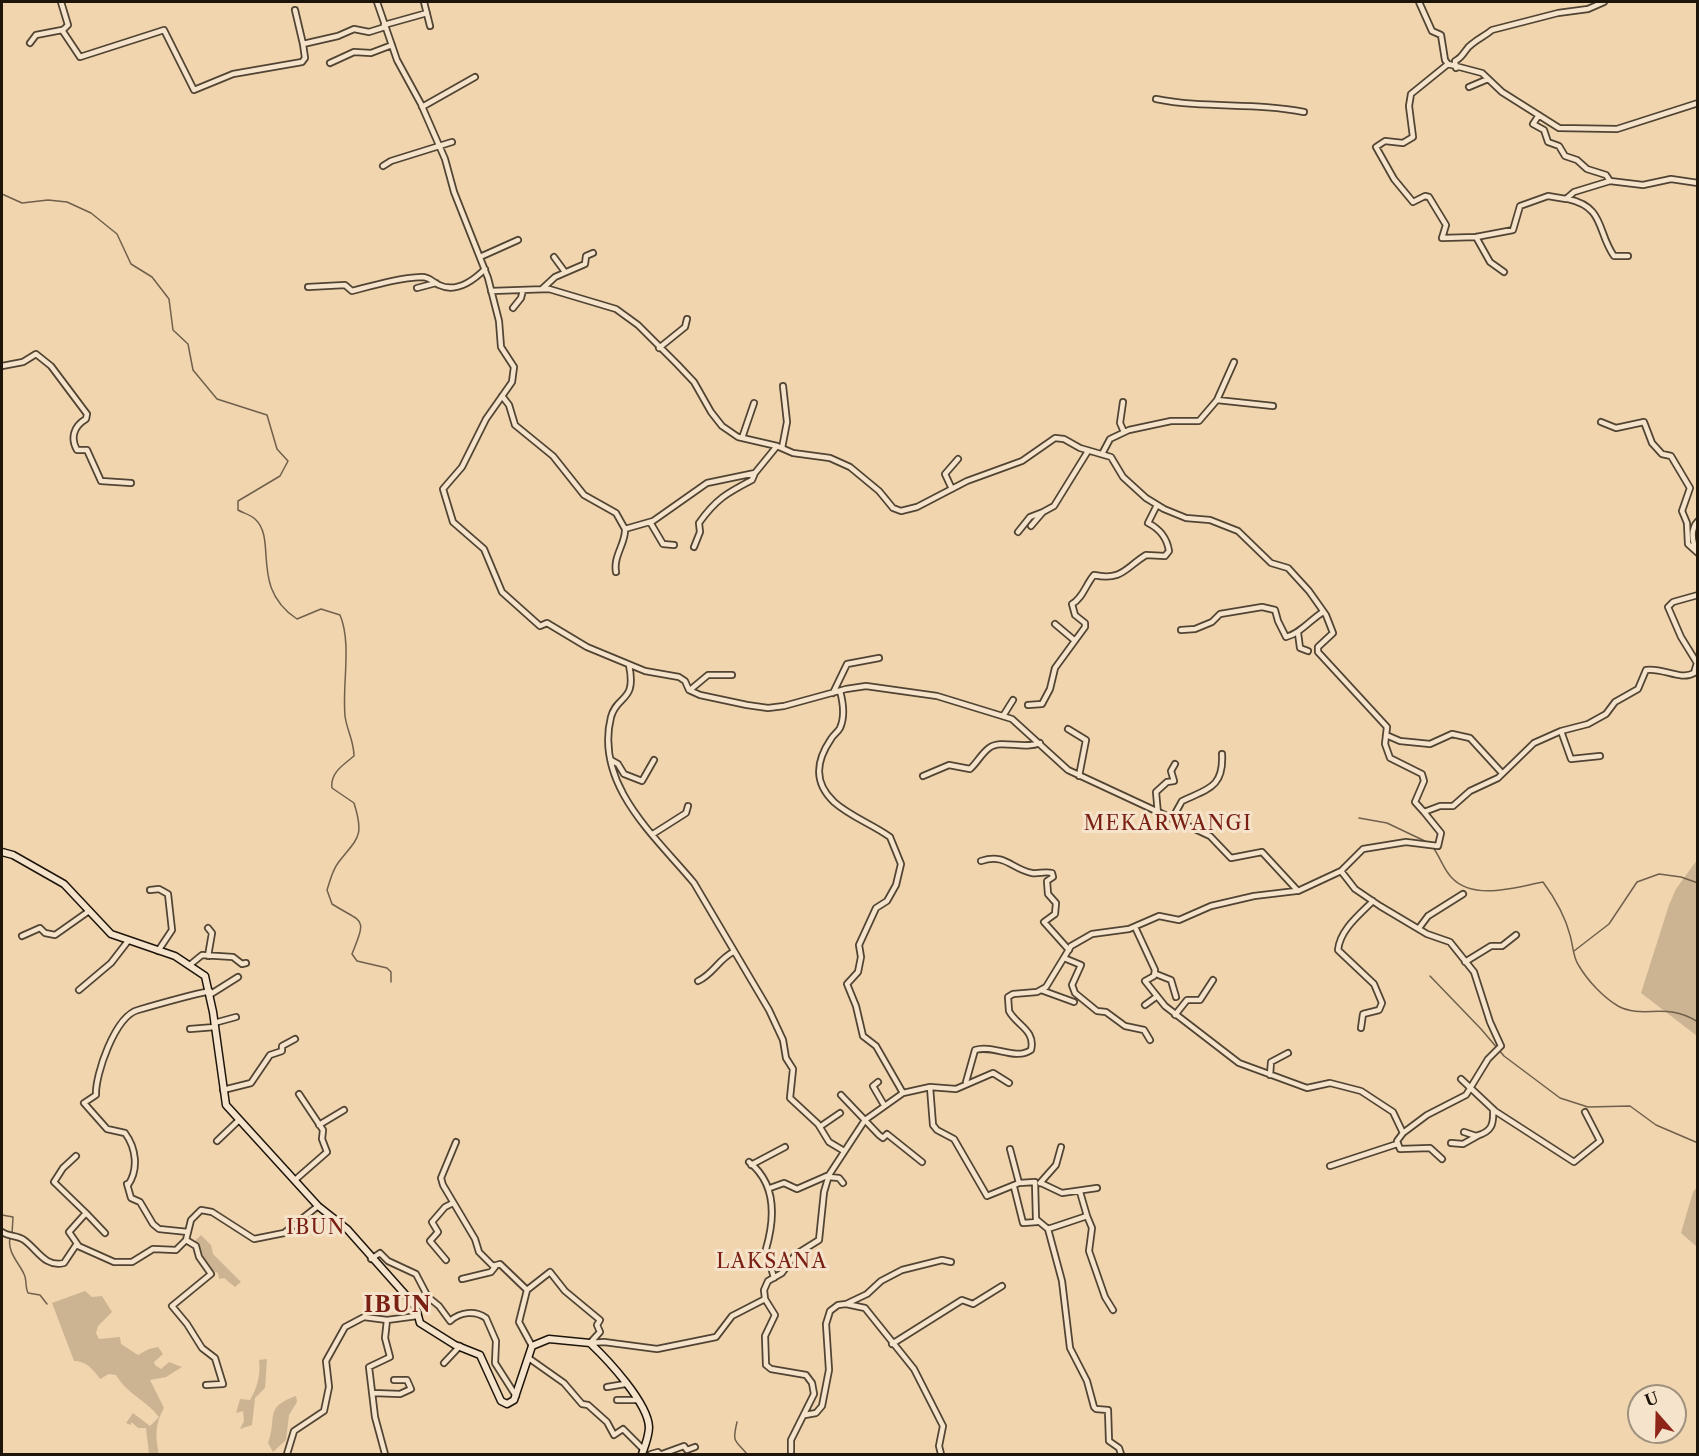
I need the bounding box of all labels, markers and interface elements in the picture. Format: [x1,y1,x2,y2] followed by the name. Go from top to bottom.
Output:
[1084,812,1252,836] district label: MEKARWANGI
[286,1216,346,1240] district label: IBUN
[716,1250,828,1274] district label: LAKSANA
[364,1293,432,1319] district label: IBUN
[1627,1384,1687,1444] north arrow
[1642,1387,1661,1411] text: U

